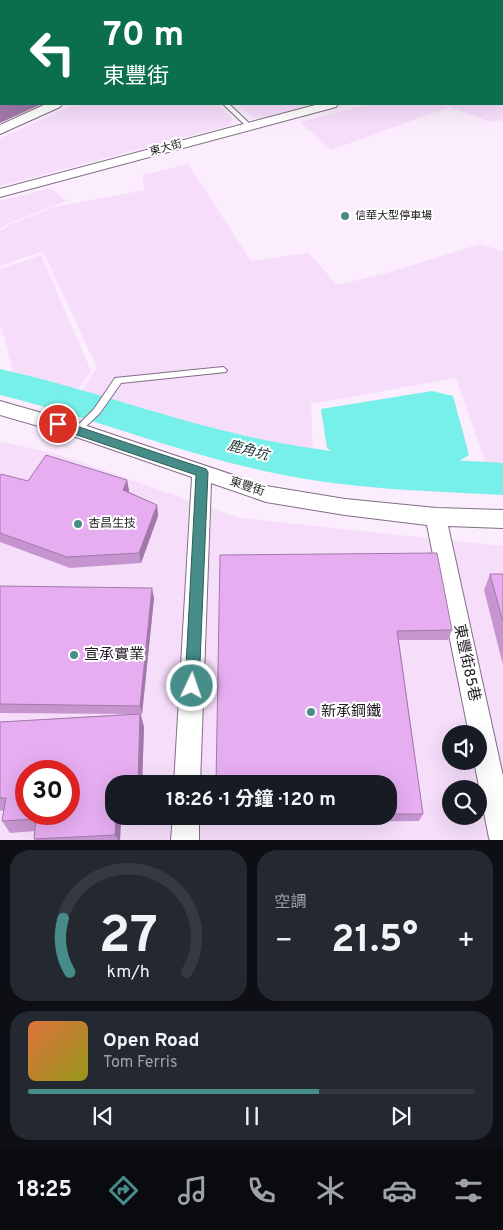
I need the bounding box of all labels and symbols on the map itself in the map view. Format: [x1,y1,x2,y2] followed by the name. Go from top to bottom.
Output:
[148,137,184,159] street label: 東大街
[355,209,432,223] place label: 信華大型停車場
[339,210,351,222] marker: 信華大型停車場
[37,403,79,445] pin
[226,437,272,465] water label: 鹿角坑
[227,474,267,500] street label: 東豐街
[88,516,136,532] place label: 杏昌生技
[72,518,84,530] marker: 杏昌生技
[449,623,483,703] street label: 東豐街85巷
[84,646,144,665] place label: 宣承實業
[68,649,80,661] marker: 宣承實業
[165,659,217,711] position arrow
[321,703,381,722] place label: 新承鋼鐵
[305,706,317,718] marker: 新承鋼鐵
[15,760,80,825] speed limit sign: 30

